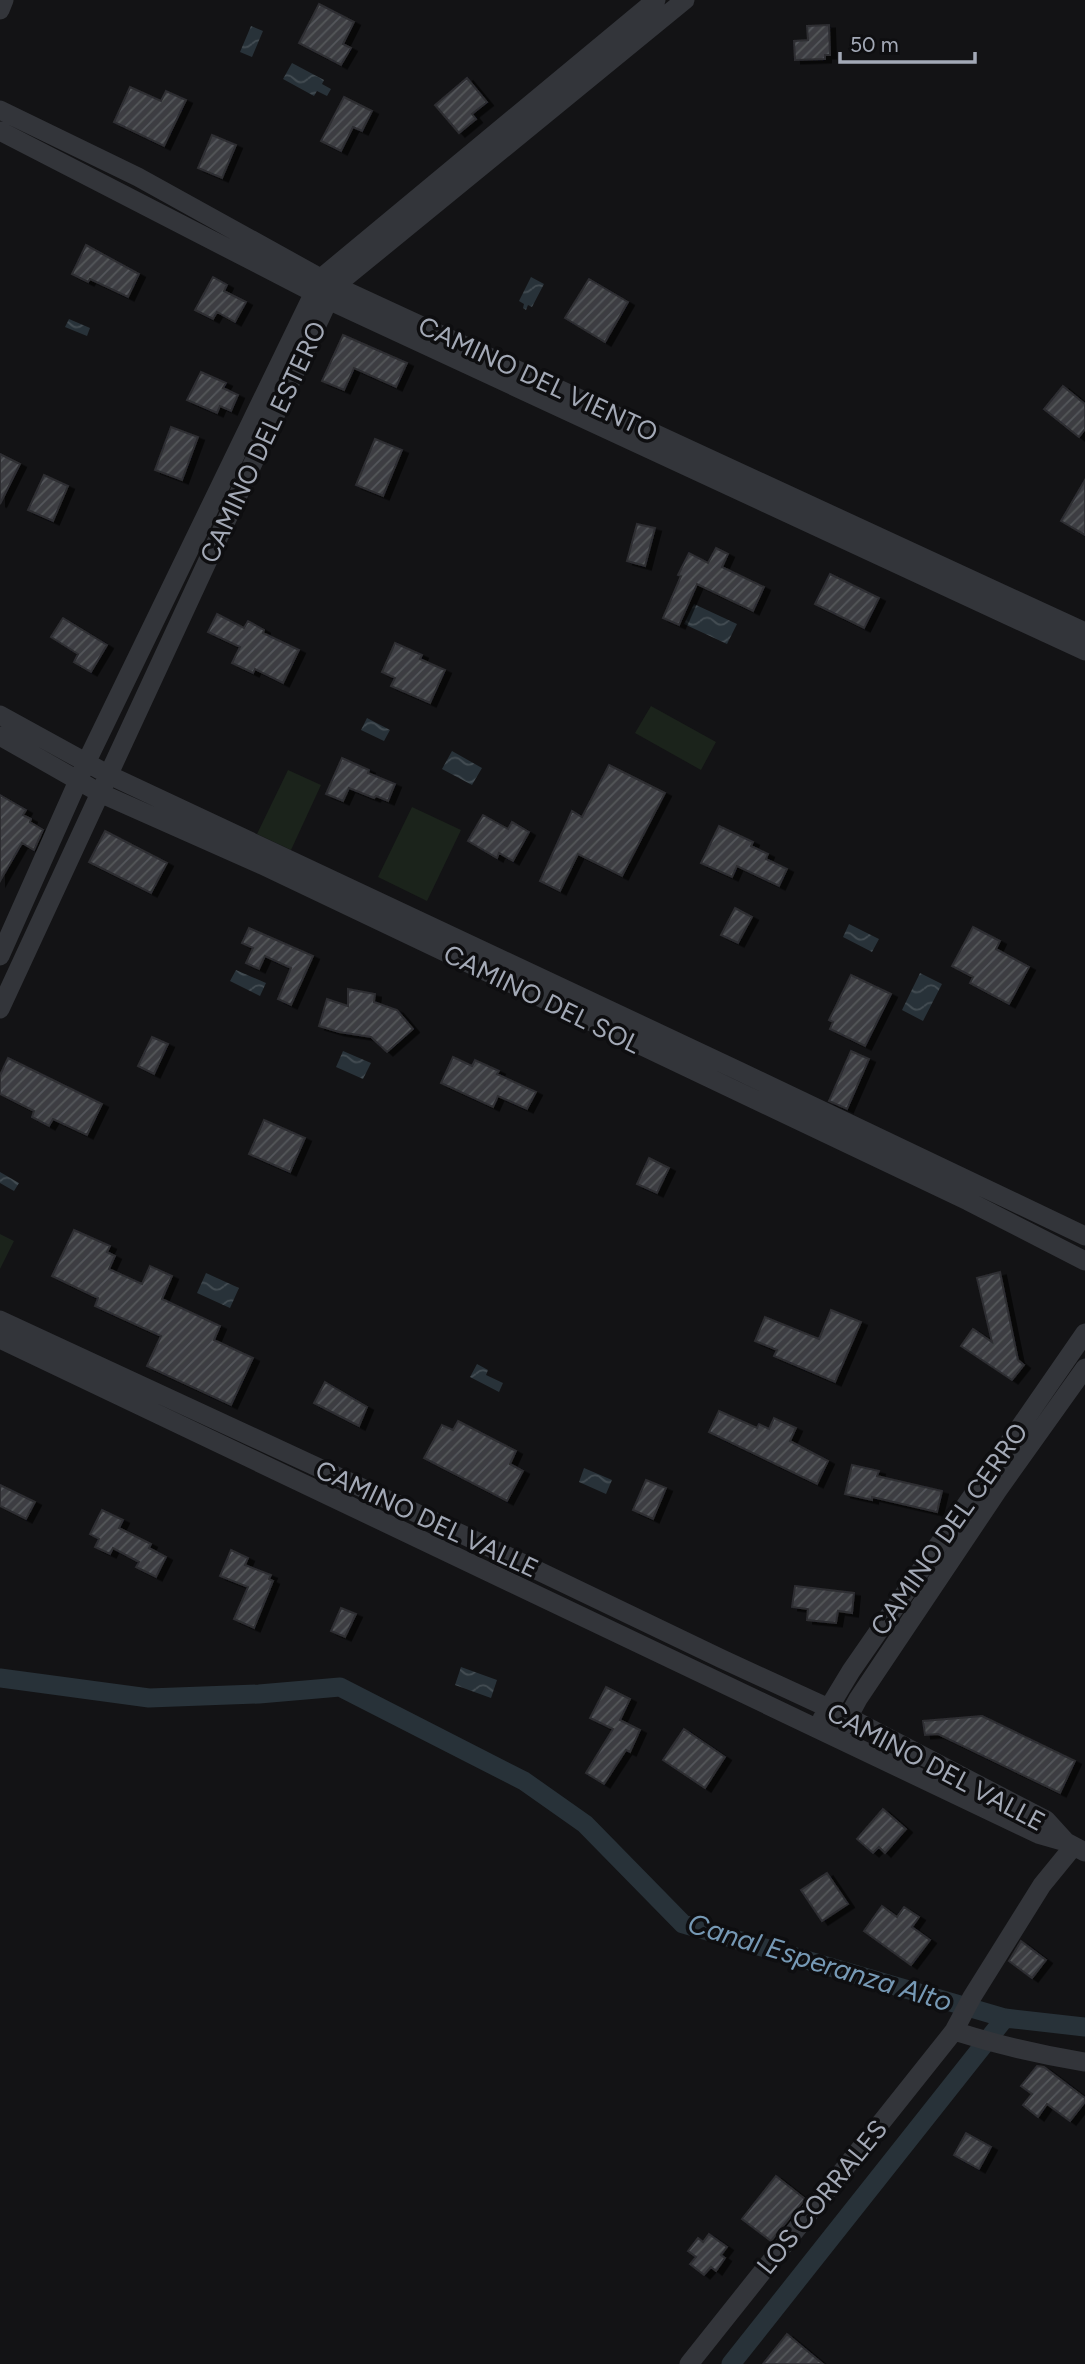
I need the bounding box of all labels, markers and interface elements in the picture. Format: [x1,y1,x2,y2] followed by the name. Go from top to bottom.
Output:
[840,21,975,65] scale bar
[850,32,899,57] text: 50 m
[413,309,663,449] street label: CAMINO DEL VIENTO
[193,316,333,568] street label: CAMINO DEL ESTERO
[438,937,646,1061] street label: CAMINO DEL SOL
[864,1417,1034,1641] street label: CAMINO DEL CERRO
[310,1453,544,1585] street label: CAMINO DEL VALLE
[822,1696,1050,1838] street label: CAMINO DEL VALLE
[684,1906,956,2018] water label: Canal Esperanza Alto
[750,2113,894,2281] street label: LOS CORRALES

